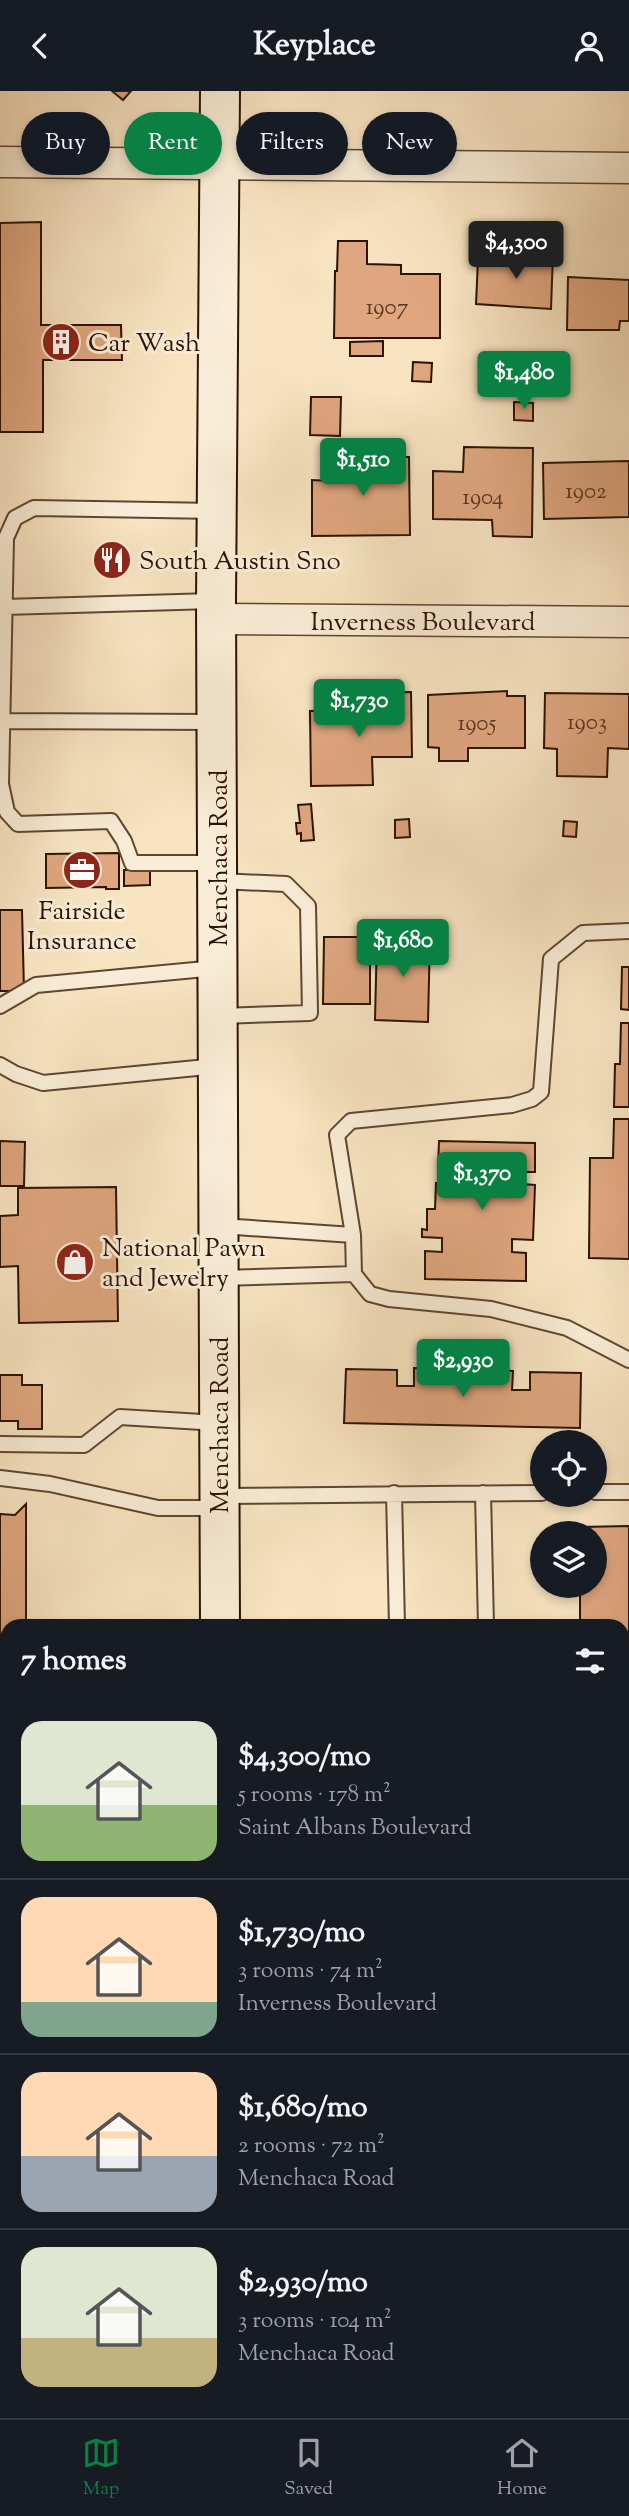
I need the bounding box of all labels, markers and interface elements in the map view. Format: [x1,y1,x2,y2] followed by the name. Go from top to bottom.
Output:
[253,23,376,69] text: Keyplace
[21,27,59,65] icon: back
[570,27,608,65] icon: person
[21,112,110,175] chip: Buy
[124,112,222,175] chip: Rent
[236,112,348,175] chip: Filters
[362,112,457,175] chip: New
[459,221,573,281] pin: $4,300
[484,227,548,260] text: $4,300
[366,292,409,325] house number: 1907
[40,321,82,363] building icon: Car Wash
[88,326,200,363] place label: Car Wash
[467,351,581,411] pin: $1,480
[493,357,555,390] text: $1,480
[306,439,420,498] pin: $1,510
[336,444,390,477] text: $1,510
[565,476,607,509] house number: 1902
[462,482,504,515] house number: 1904
[91,539,133,581] restaurant icon: South Austin Sno
[139,544,341,581] place label: South Austin Sno
[310,605,536,642] street label: Inverness Boulevard
[302,679,416,739] pin: $1,730
[330,685,388,718] text: $1,730
[567,707,607,740] house number: 1903
[458,708,497,741] house number: 1905
[202,769,239,946] street label: Menchaca Road
[61,849,103,891] office icon: Fairside Insurance
[27,894,137,961] place label: Fairside Insurance
[346,919,460,979] pin: $1,680
[373,925,433,958] text: $1,680
[425,1153,539,1212] pin: $1,370
[453,1158,511,1191] text: $1,370
[102,1231,266,1298] place label: National Pawn and Jewelry
[54,1241,96,1283] shop icon: National Pawn and Jewelry
[203,1336,240,1513] street label: Menchaca Road
[406,1339,520,1399] pin: $2,930
[433,1345,493,1378] text: $2,930
[530,1430,607,1598] map controls
[530,1430,607,1507] button: locate
[530,1521,607,1598] button: layers
[21,1640,126,1683] text: 7 homes
[571,1642,609,1680] icon: filters
[238,1736,371,1779] text: $4,300/mo
[77,1749,161,1833] icon: home
[238,1779,391,1812] text: 5 rooms · 178 m²
[238,1812,472,1845] text: Saint Albans Boulevard
[238,1912,365,1955] text: $1,730/mo
[77,1925,161,2009] icon: home
[238,1955,383,1988] text: 3 rooms · 74 m²
[238,1988,437,2021] text: Inverness Boulevard
[238,2087,368,2130] text: $1,680/mo
[77,2100,161,2184] icon: home
[238,2130,385,2163] text: 2 rooms · 72 m²
[238,2163,395,2196] text: Menchaca Road
[238,2262,368,2305] text: $2,930/mo
[77,2275,161,2359] icon: home
[238,2305,392,2338] text: 3 rooms · 104 m²
[238,2338,395,2371] text: Menchaca Road
[82,2434,120,2503] tab: Map
[284,2434,333,2503] tab: Saved
[497,2434,547,2503] tab: Home

